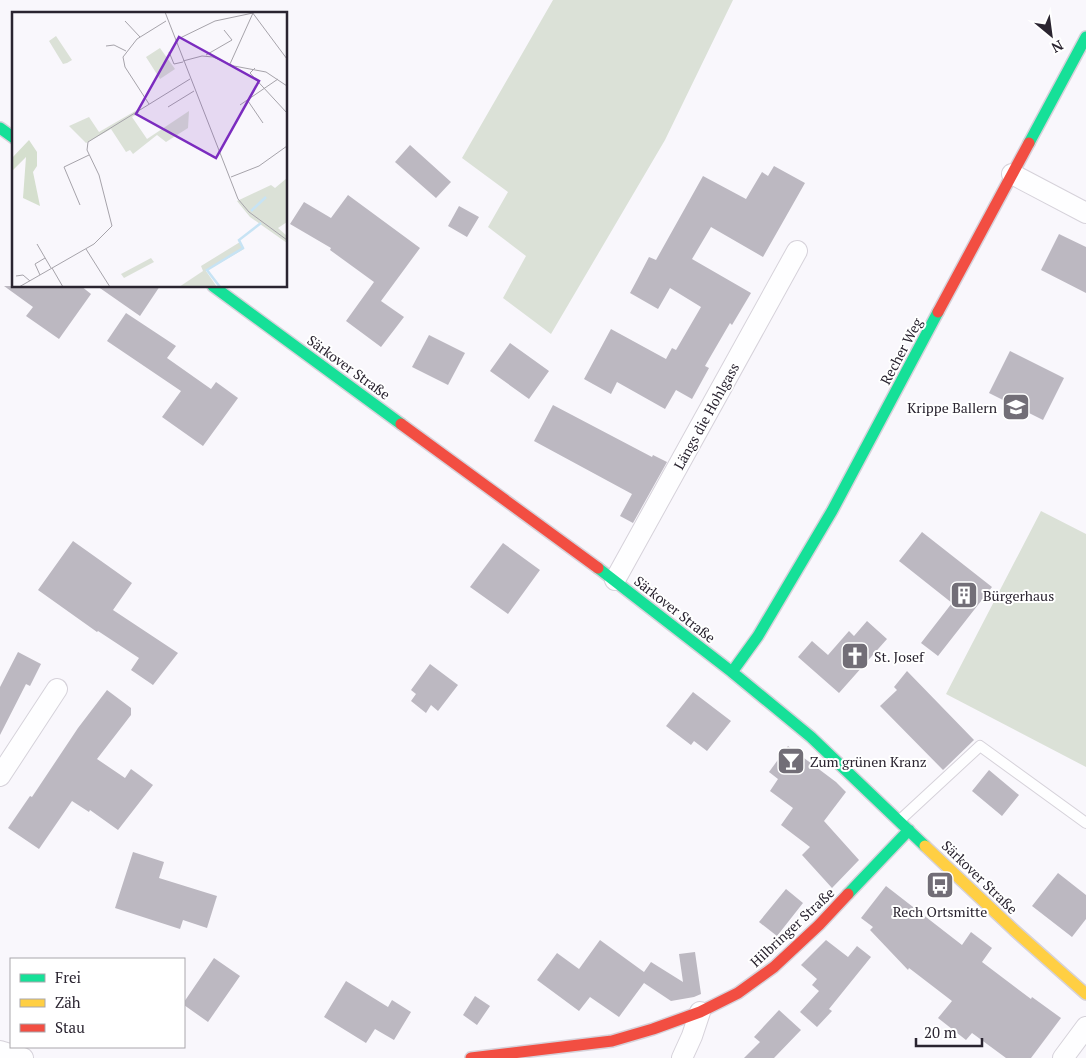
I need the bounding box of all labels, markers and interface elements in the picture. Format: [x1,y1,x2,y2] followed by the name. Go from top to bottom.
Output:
[1026,10,1076,60] north arrow
[12,12,288,288] inset map
[1048,36,1067,58] text: N
[876,314,927,388] street label: Recher Weg
[304,330,394,404] street label: Särkover Straße
[669,359,743,473] street label: Längs die Hohlgass
[1001,392,1031,422] school or university icon: Krippe Ballern
[907,398,998,417] place label: Krippe Ballern
[630,571,720,647] street label: Särkover Straße
[949,580,979,610] building icon: Bürgerhaus
[983,586,1054,605] place label: Bürgerhaus
[840,641,870,671] church icon: St. Josef
[874,647,925,666] place label: St. Josef
[776,746,806,776] bar icon: Zum grünen Kranz
[810,752,927,771] place label: Zum grünen Kranz
[938,836,1022,918] street label: Särkover Straße
[925,870,955,900] bus stop icon: Rech Ortsmitte
[746,883,838,971] street label: Hilbringer Straße
[893,902,987,921] place label: Rech Ortsmitte
[10,958,185,1048] legend
[55,967,81,987] text: Frei
[55,992,81,1012] text: Zäh
[916,1016,982,1048] scale bar
[55,1017,85,1037] text: Stau
[924,1022,957,1042] text: 20 m

